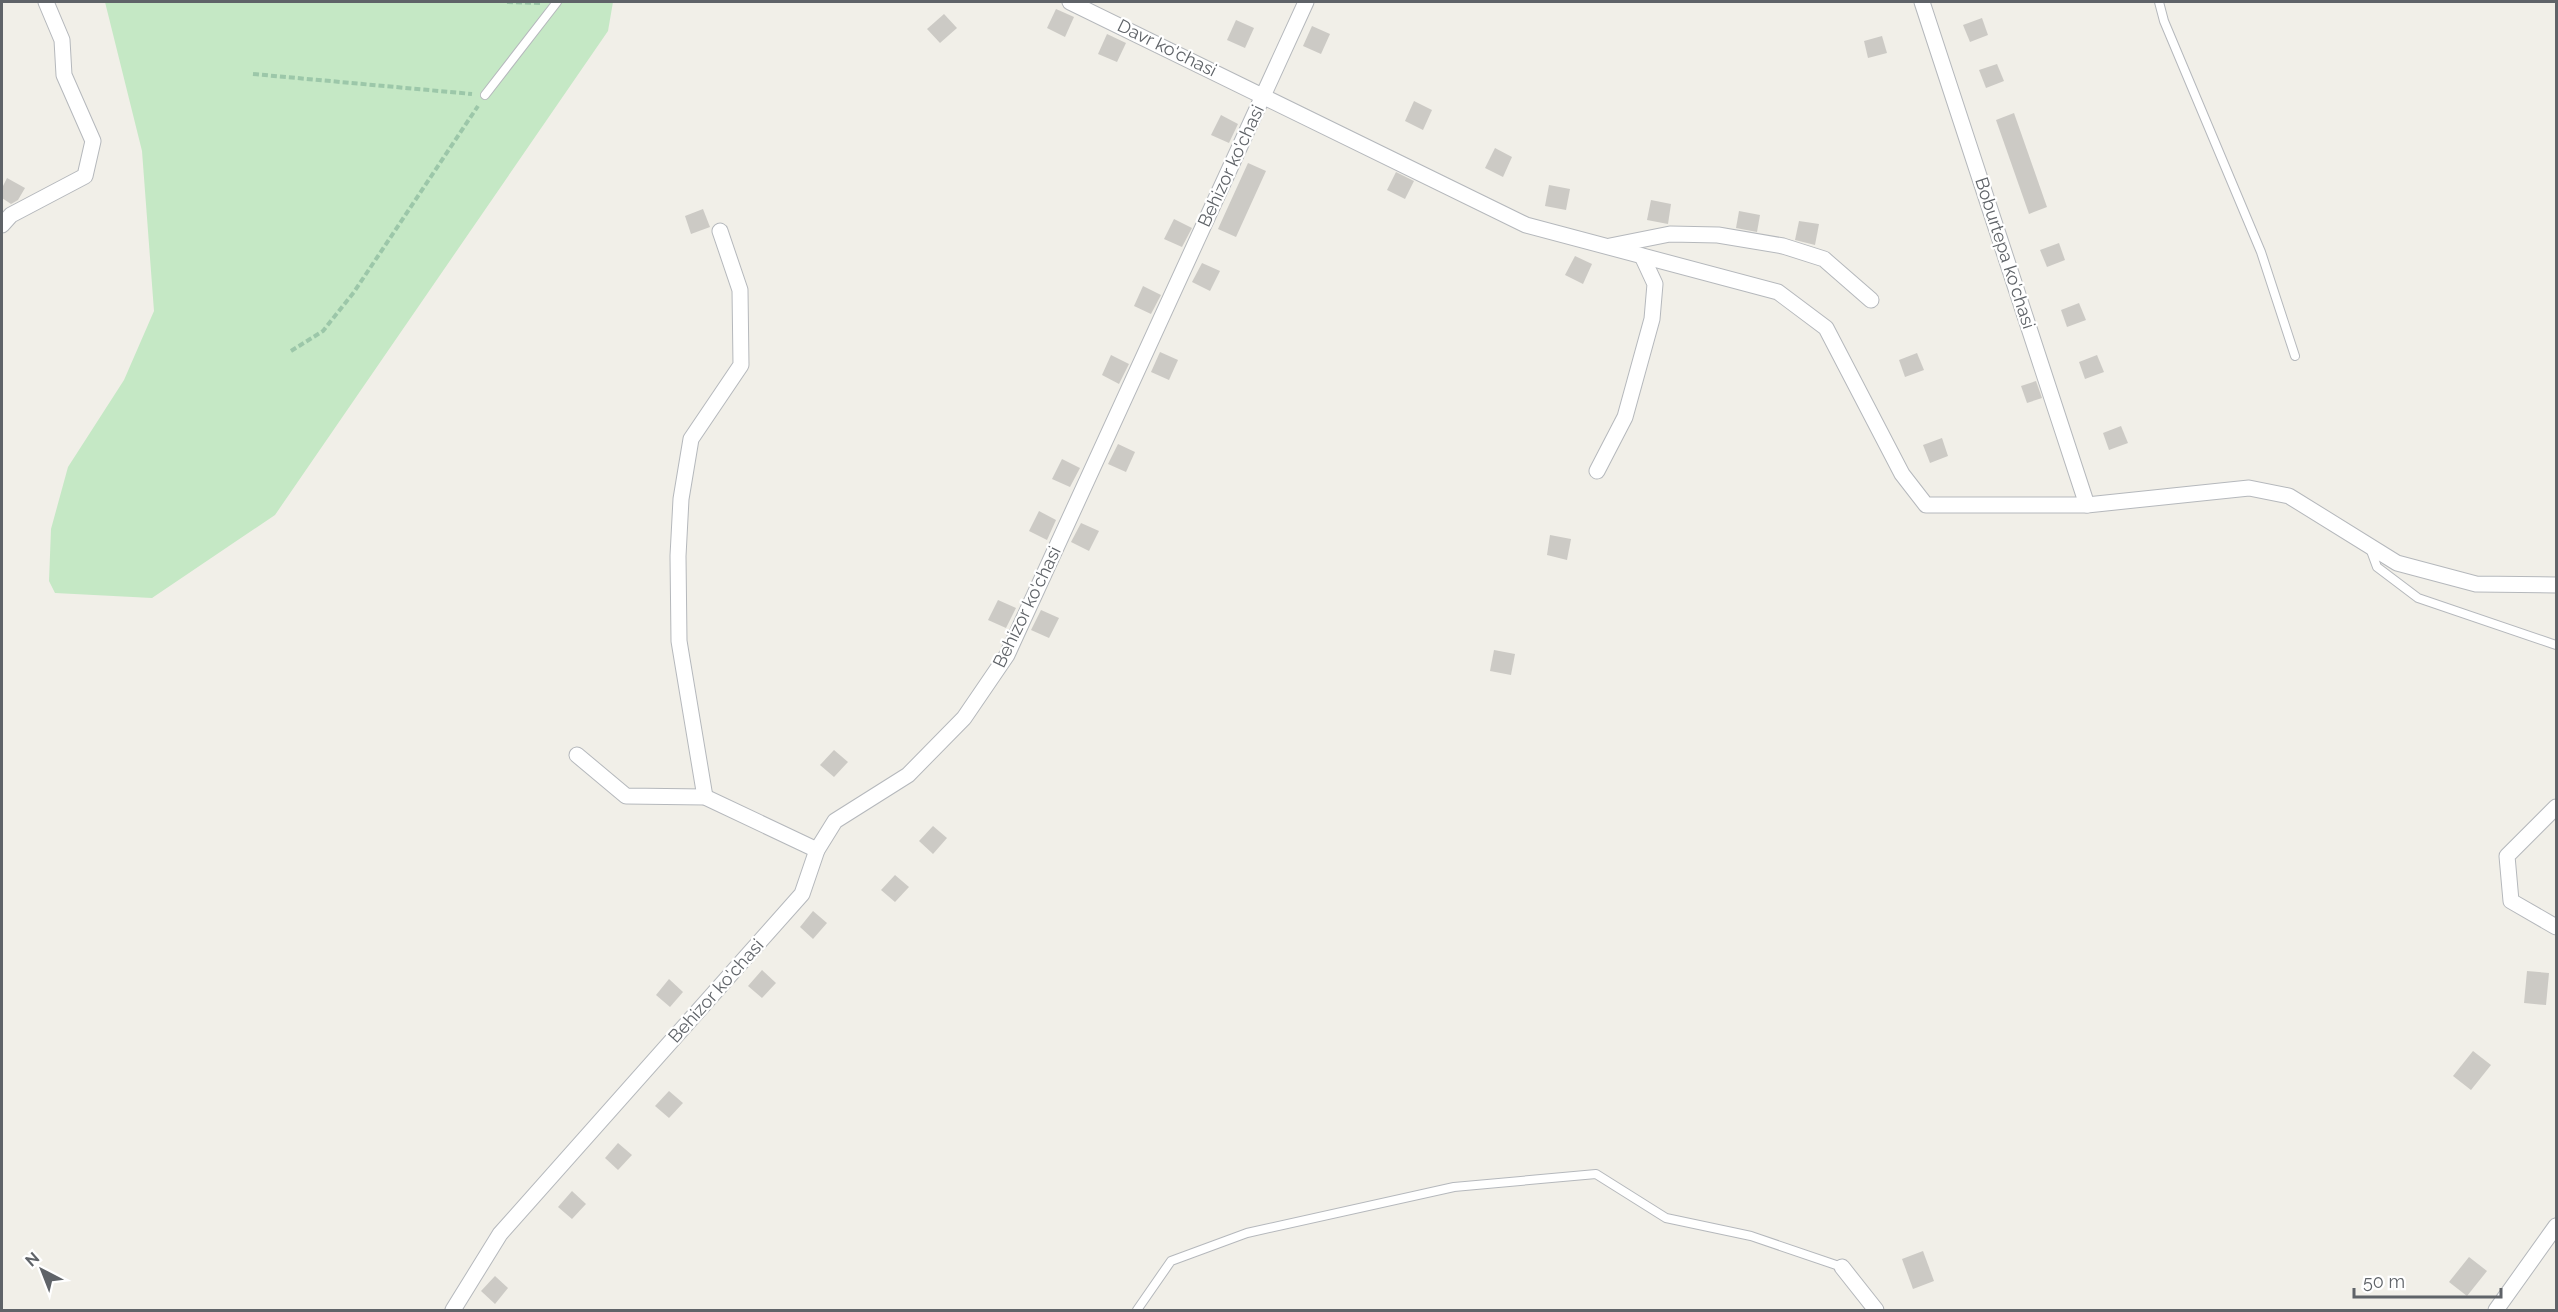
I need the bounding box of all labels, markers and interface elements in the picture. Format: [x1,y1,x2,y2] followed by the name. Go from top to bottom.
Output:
[1114,15,1220,81] street label: Davr ko'chasi
[1193,102,1268,230] street label: Behizor ko'chasi
[1971,174,2040,331] street label: Boburtepa ko'chasi
[988,543,1065,671] street label: Behizor ko'chasi
[664,935,768,1047] street label: Behizor ko'chasi
[12,1240,72,1300] north arrow
[21,1248,43,1270] text: N
[2354,1261,2501,1299] scale bar
[2363,1271,2405,1292] text: 50 m

